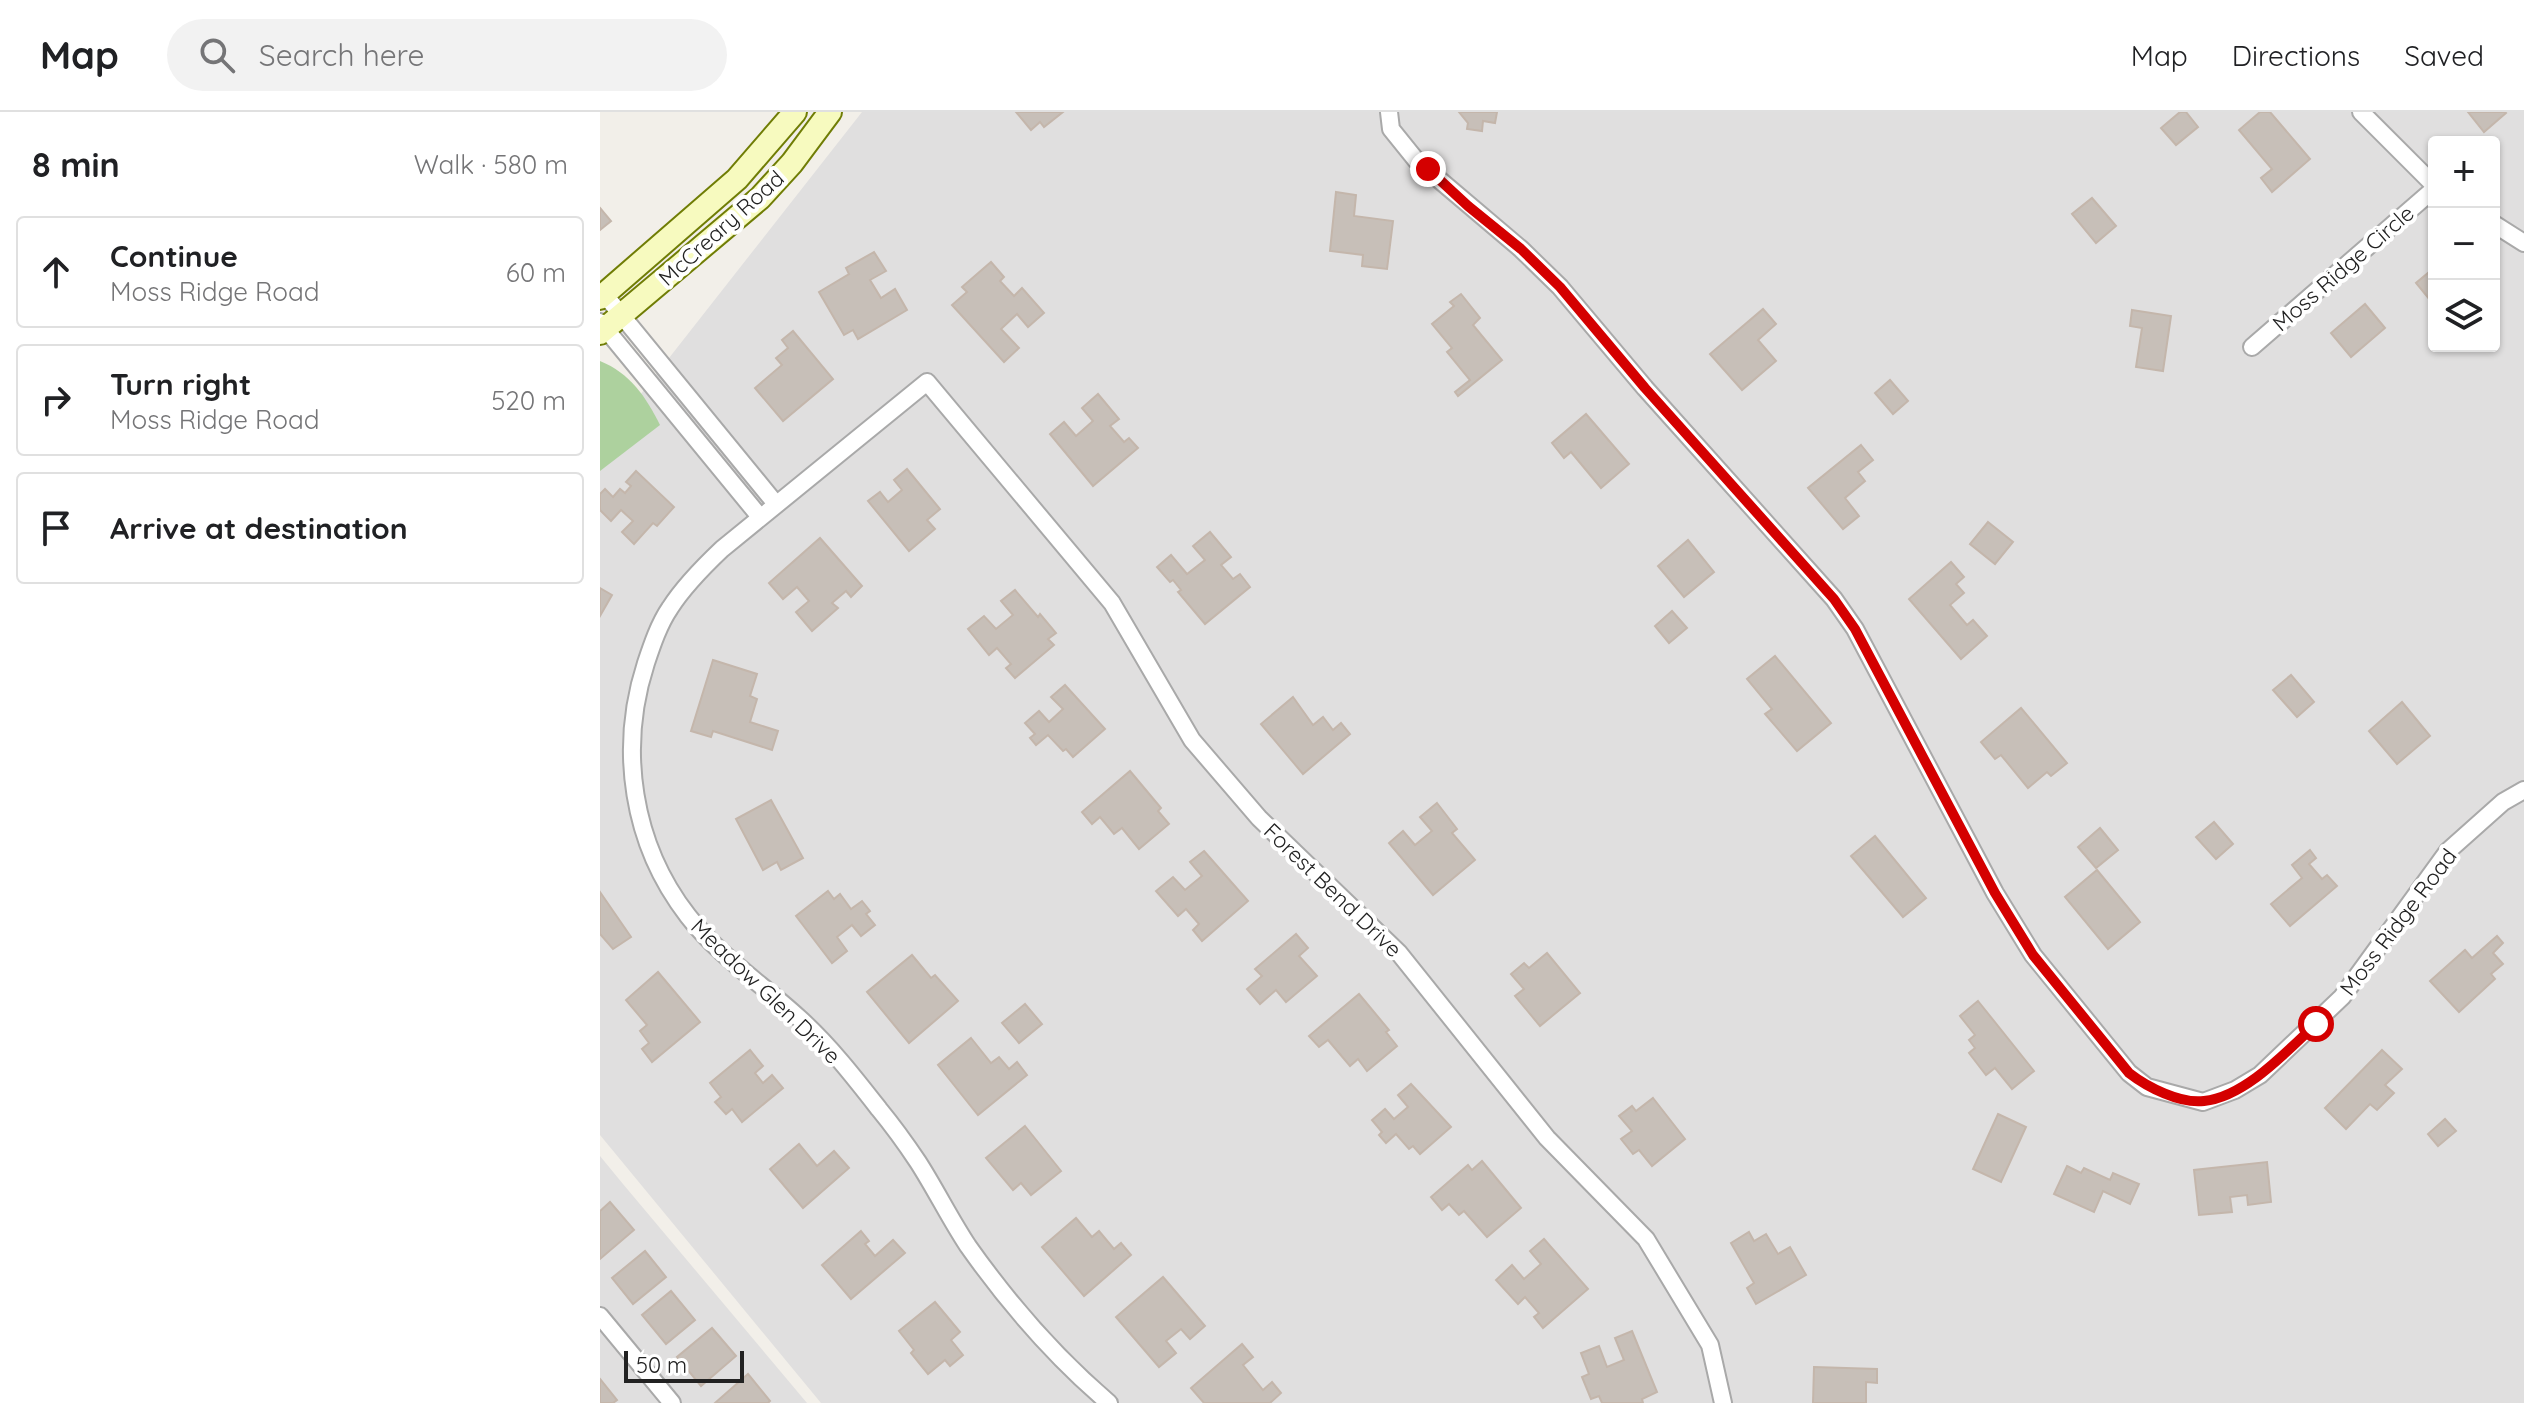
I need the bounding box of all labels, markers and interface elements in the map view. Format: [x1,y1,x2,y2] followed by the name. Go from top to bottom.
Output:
[167,19,727,91] search box
[40,31,119,79] text: Map
[195,33,239,77] icon: search
[259,36,424,74] text: Search here
[2131,38,2188,73] text: Map
[2232,38,2360,73] text: Directions
[2404,38,2484,73] text: Saved
[2428,136,2500,352] map controls
[2428,136,2500,208] button: +
[32,143,120,186] text: 8 min
[414,148,568,181] text: Walk · 580 m
[1410,151,1446,187] route end
[652,164,790,292] street label: McCreary Road
[2267,199,2419,337] street label: Moss Ridge Circle
[2428,208,2500,280] button: −
[110,237,238,275] text: Continue
[34,250,78,294] icon: ahead
[506,256,566,289] text: 60 m
[110,275,319,308] text: Moss Ridge Road
[2428,280,2500,352] button: layers
[110,365,251,403] text: Turn right
[34,378,78,422] icon: right
[491,384,566,417] text: 520 m
[110,403,319,436] text: Moss Ridge Road
[34,506,78,550] icon: arrive
[110,509,408,547] text: Arrive at destination
[1258,817,1408,963] street label: Forest Bend Drive
[2333,843,2463,1001] street label: Moss Ridge Road
[685,912,847,1070] street label: Meadow Glen Drive
[2298,1006,2334,1042] route start
[624,1347,744,1383] scale bar
[636,1351,687,1379] text: 50 m

